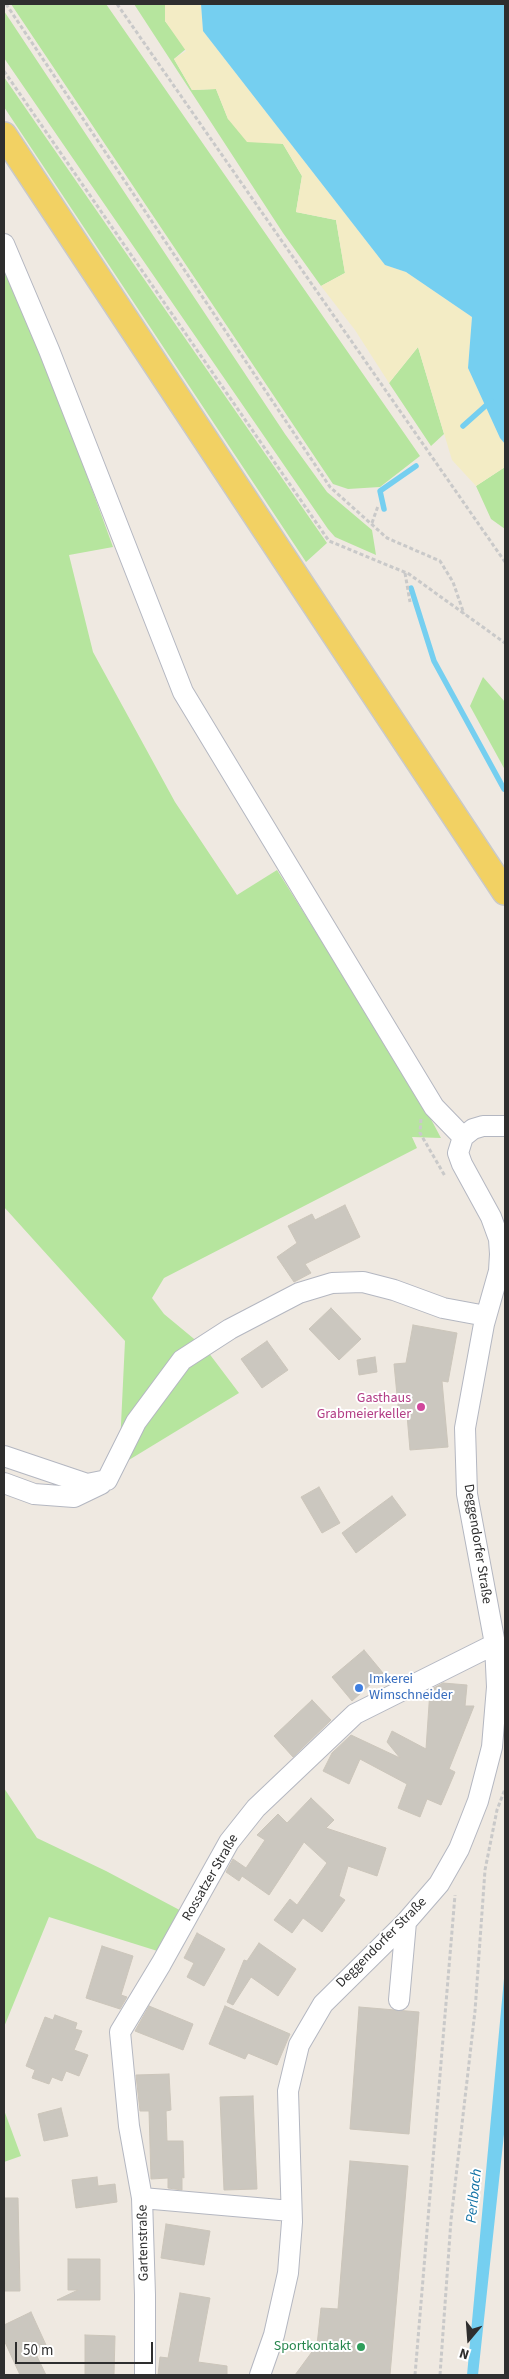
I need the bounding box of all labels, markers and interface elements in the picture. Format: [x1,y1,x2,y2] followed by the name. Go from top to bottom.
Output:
[317,1391,411,1424] place label: Gasthaus Grabmeierkeller
[415,1401,427,1413] marker: Gasthaus Grabmeierkeller
[459,1483,495,1605] street label: Deggendorfer Straße
[369,1672,453,1704] place label: Imkerei Wimschneider
[353,1682,365,1694] marker: Imkerei Wimschneider
[179,1832,243,1924] street label: Rossatzer Straße
[333,1894,431,1992] street label: Deggendorfer Straße
[463,2168,487,2224] water label: Perlbach
[135,2205,153,2281] street label: Gartenstraße
[444,2314,494,2364] north arrow
[18,2332,155,2364] scale bar
[274,2339,351,2355] place label: Sportkontakt
[23,2340,53,2361] text: 50 m
[355,2341,367,2353] marker: Sportkontakt
[457,2342,472,2364] text: N

